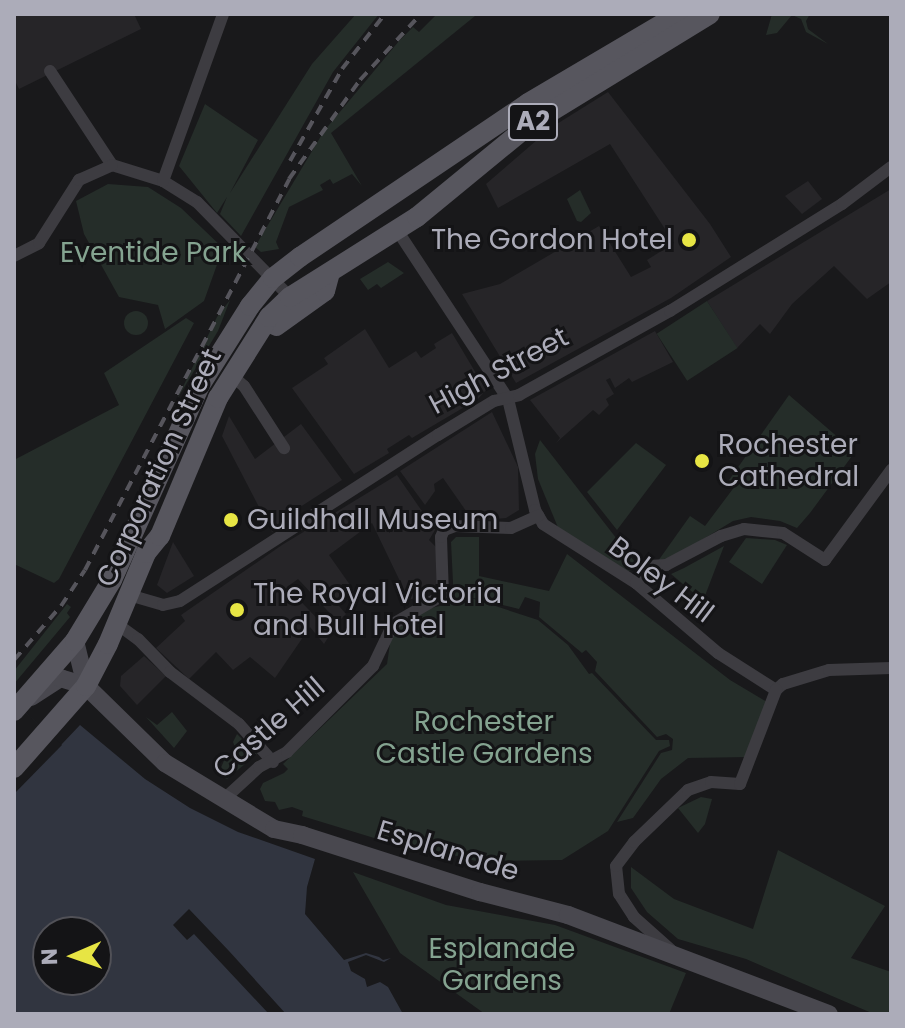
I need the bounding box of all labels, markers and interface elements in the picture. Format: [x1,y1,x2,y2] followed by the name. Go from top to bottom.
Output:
[507,100,559,144] road number: A2
[431,223,673,257] place label: The Gordon Hotel
[680,231,698,249] marker: The Gordon Hotel
[60,236,246,270] park label: Eventide Park
[424,320,574,422] street label: High Street
[89,344,229,592] street label: Corporation Street
[718,428,859,494] place label: Rochester Cathedral
[693,452,711,470] marker: Rochester Cathedral
[247,503,498,537] place label: Guildhall Museum
[222,511,240,529] marker: Guildhall Museum
[602,530,720,630] street label: Boley Hill
[253,577,502,643] place label: The Royal Victoria and Bull Hotel
[228,601,246,619] marker: The Royal Victoria and Bull Hotel
[206,670,332,786] street label: Castle Hill
[375,705,593,771] park label: Rochester Castle Gardens
[373,813,523,889] street label: Esplanade
[32,916,112,996] north arrow
[429,932,575,998] park label: Esplanade Gardens
[34,948,65,966] text: N

